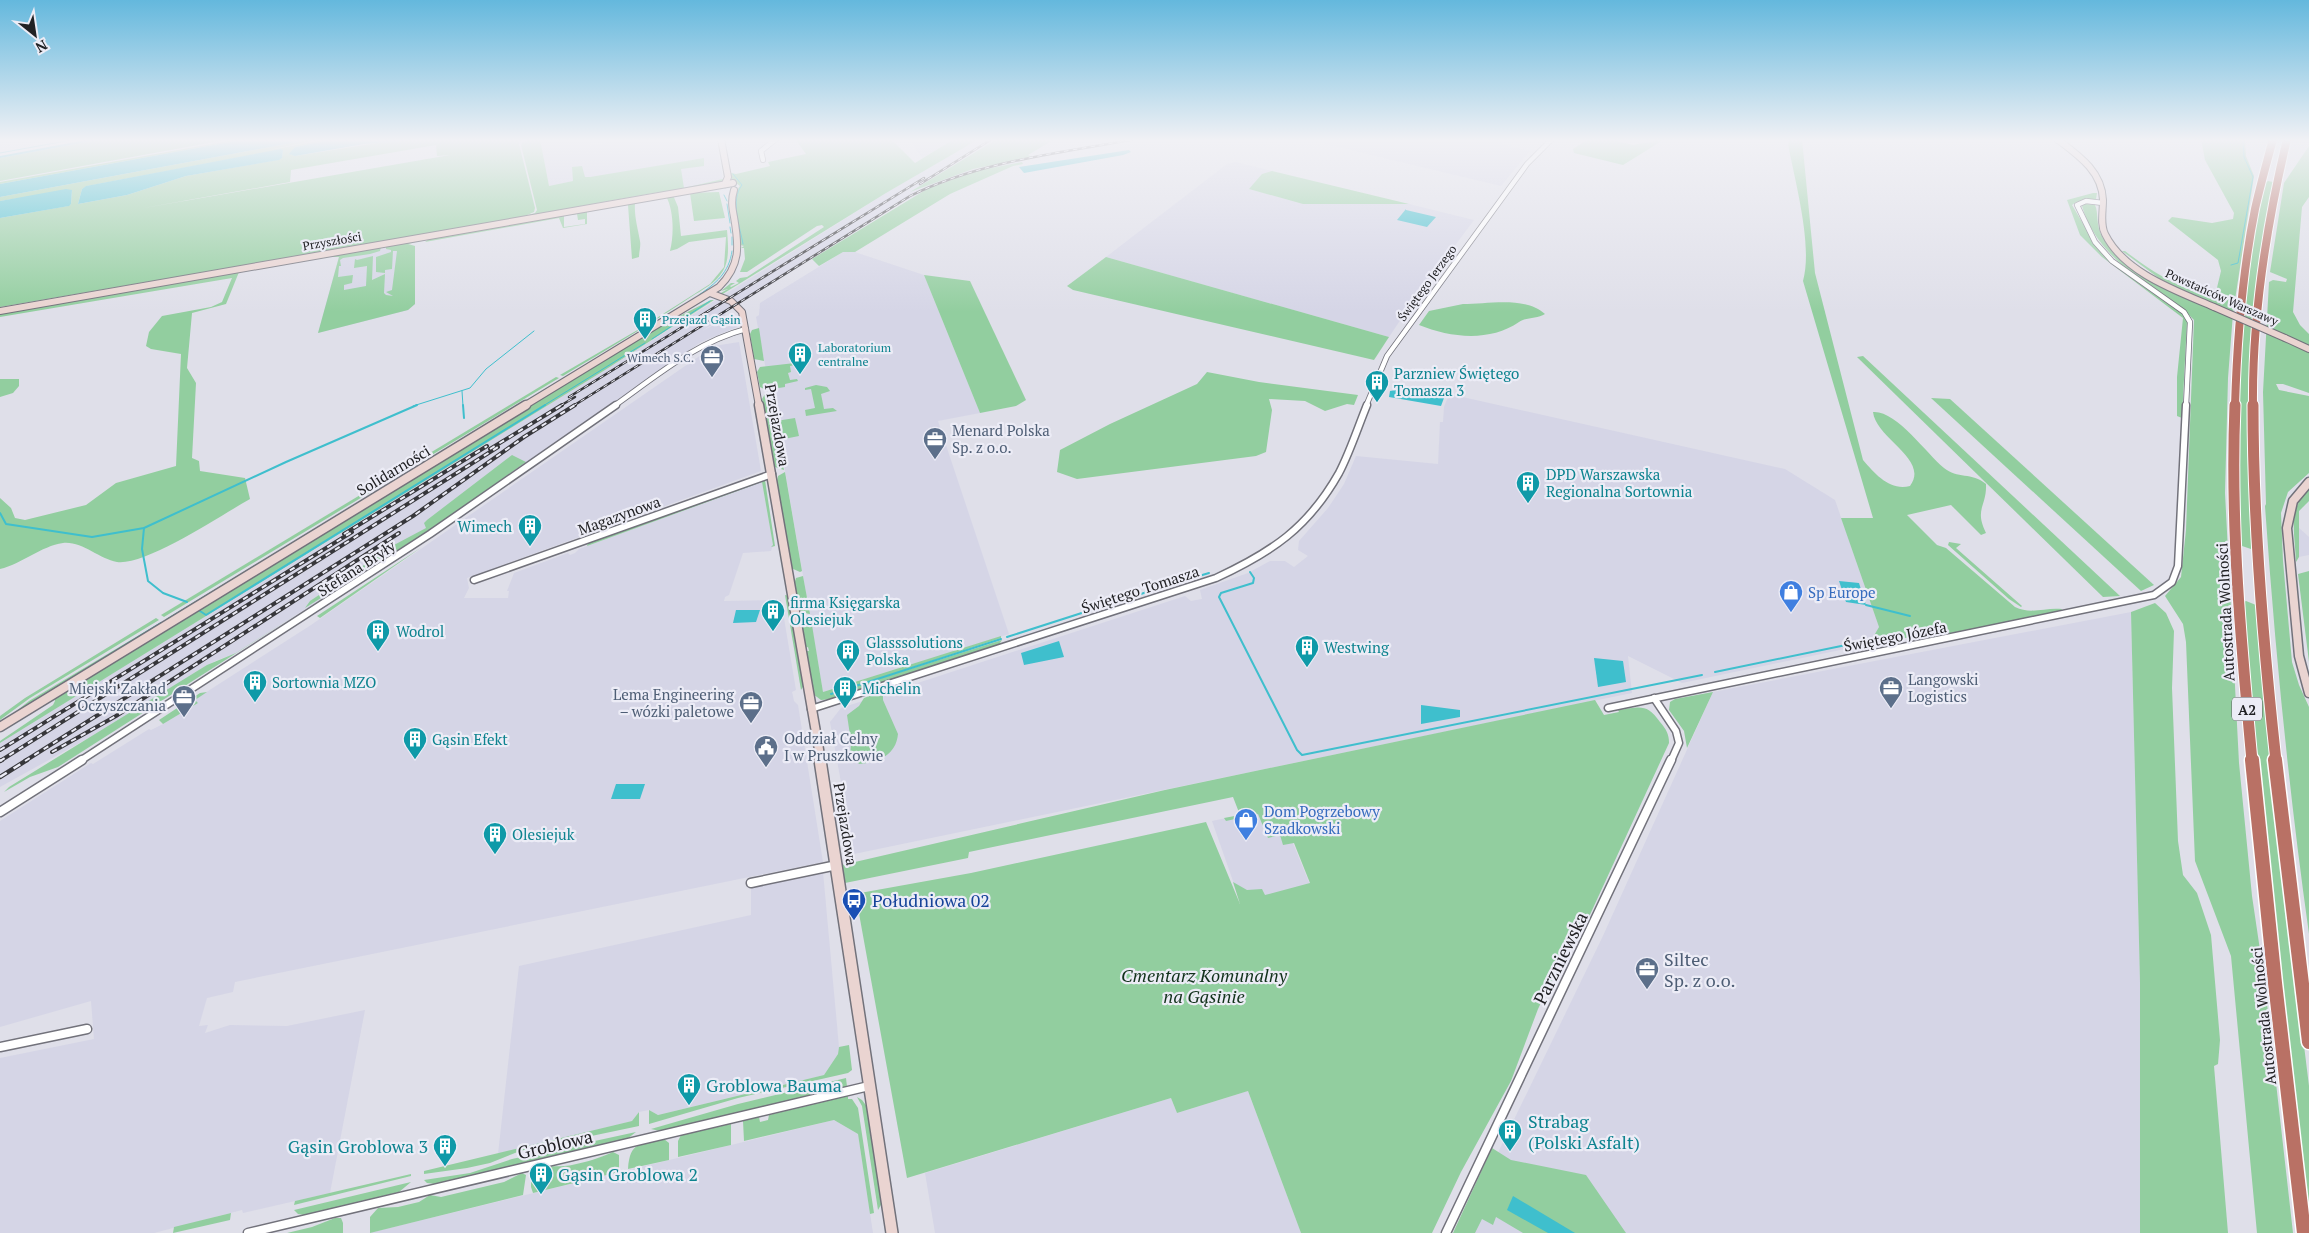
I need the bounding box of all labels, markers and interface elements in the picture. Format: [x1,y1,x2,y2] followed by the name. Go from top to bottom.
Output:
[10,10,60,60] north arrow
[32,36,51,58] text: N
[301,228,363,254] street label: Przyszłości
[1394,242,1460,324] street label: Świętego Jerzego
[2163,265,2282,329] street label: Powstańców Warszawy
[632,306,658,340] building icon: Przejazd Gąsin
[662,312,741,327] place label: Przejazd Gąsin
[818,340,892,369] place label: Laboratorium centralne
[787,341,813,375] building icon: Laboratorium centralne
[699,344,725,378] office icon: Wimech S.C.
[627,350,694,365] place label: Wimech S.C.
[1394,363,1519,400] place label: Parzniew Świętego Tomasza 3
[1364,369,1390,403] building icon: Parzniew Świętego Tomasza 3
[761,382,795,468] street label: Przejazdowa
[952,420,1050,457] place label: Menard Polska Sp. z o.o.
[922,426,948,460] office icon: Menard Polska Sp. z o.o.
[353,440,433,500] street label: Solidarności
[1546,464,1693,501] place label: DPD Warszawska Regionalna Sortownia
[1515,470,1541,504] building icon: DPD Warszawska Regionalna Sortownia
[575,491,663,539] street label: Magazynowa
[517,513,543,547] building icon: Wimech
[457,516,512,536] place label: Wimech
[313,535,399,601] street label: Stefana Bryły
[2211,542,2239,682] street label: Autostrada Wolności
[1079,560,1202,617] street label: Świętego Tomasza
[1778,579,1804,613] shop icon: Sp Europe
[1808,582,1876,602] place label: Sp Europe
[790,592,901,629] place label: firma Księgarska Olesiejuk
[760,598,786,632] building icon: firma Księgarska Olesiejuk
[1842,616,1949,656] street label: Świętego Józefa
[365,618,391,652] building icon: Wodrol
[396,621,444,641] place label: Wodrol
[866,632,963,669] place label: Glasssolutions Polska
[1294,634,1320,668] building icon: Westwing
[1324,637,1390,657] place label: Westwing
[835,638,861,672] building icon: Glasssolutions Polska
[242,669,268,703] building icon: Sortownia MZO
[1908,669,1978,706] place label: Langowski Logistics
[272,672,376,692] place label: Sortownia MZO
[832,675,858,709] building icon: Michelin
[1878,675,1904,709] office icon: Langowski Logistics
[69,678,166,715] place label: Miejski Zakład Oczyszczania
[862,678,921,698] place label: Michelin
[171,684,197,718] office icon: Miejski Zakład Oczyszczania
[613,684,735,721] place label: Lema Engineering – wózki paletowe
[738,690,764,724] office icon: Lema Engineering – wózki paletowe
[2232,698,2262,721] road number: A2
[402,726,428,760] building icon: Gąsin Efekt
[784,728,883,765] place label: Oddział Celny I w Pruszkowie
[432,729,508,749] place label: Gąsin Efekt
[753,734,779,768] public building icon: Oddział Celny I w Pruszkowie
[830,781,862,867] street label: Przejazdowa
[1264,801,1380,838] place label: Dom Pogrzebowy Szadkowski
[1233,807,1259,841] shop icon: Dom Pogrzebowy Szadkowski
[482,821,508,855] building icon: Olesiejuk
[512,824,575,844] place label: Olesiejuk
[841,887,867,921] bus stop icon: Południowa 02
[872,888,990,912] place label: Południowa 02
[1527,908,1593,1008] street label: Parzniewska
[2246,946,2280,1086] street label: Autostrada Wolności
[1664,947,1736,992] place label: Siltec Sp. z o.o.
[1634,956,1660,990] office icon: Siltec Sp. z o.o.
[1121,963,1288,1008] park label: Cmentarz Komunalny na Gąsinie
[676,1072,702,1106] building icon: Groblowa Bauma
[706,1073,842,1097] place label: Groblowa Bauma
[1528,1109,1640,1154] place label: Strabag (Polski Asfalt)
[1497,1118,1523,1152] building icon: Strabag (Polski Asfalt)
[515,1124,595,1164] street label: Groblowa
[432,1133,458,1167] building icon: Gąsin Groblowa 3
[288,1134,428,1158] place label: Gąsin Groblowa 3
[528,1161,554,1195] building icon: Gąsin Groblowa 2
[558,1162,698,1186] place label: Gąsin Groblowa 2

